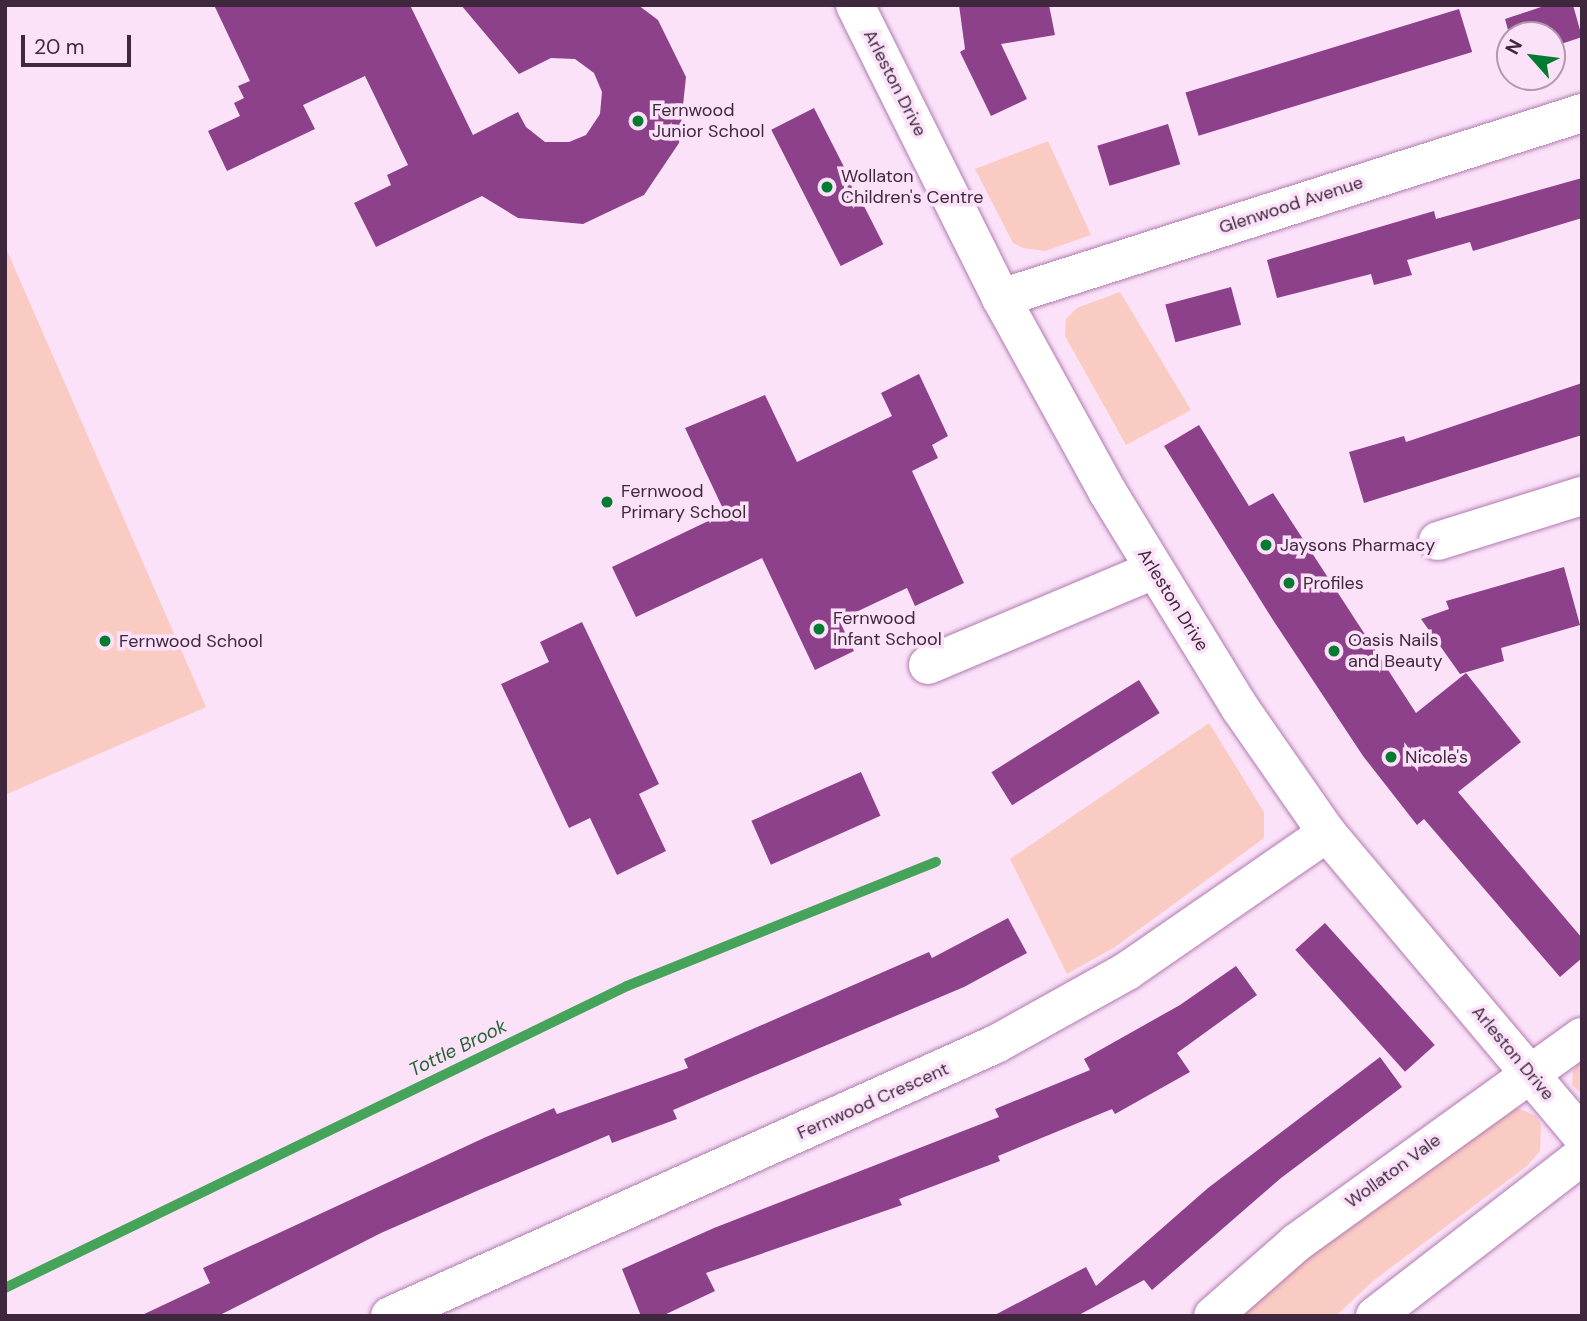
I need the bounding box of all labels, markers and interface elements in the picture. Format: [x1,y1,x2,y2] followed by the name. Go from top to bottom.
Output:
[24,21,135,65] scale bar
[1496,21,1566,91] north arrow
[859,26,931,140] street label: Arleston Drive
[34,33,85,61] text: 20 m
[1499,35,1528,59] text: N
[652,100,765,142] place label: Fernwood Junior School
[630,113,646,129] marker: Fernwood Junior School
[841,166,984,208] place label: Wollaton Children's Centre
[1216,172,1366,238] street label: Glenwood Avenue
[819,179,835,195] marker: Wollaton Children's Centre
[621,481,746,524] place label: Fernwood Primary School
[599,494,615,510] marker: Fernwood Primary School
[1280,534,1435,556] place label: Jaysons Pharmacy
[1258,537,1274,553] marker: Jaysons Pharmacy
[1133,545,1213,655] street label: Arleston Drive
[1303,572,1364,594] place label: Profiles
[1281,575,1297,591] marker: Profiles
[833,608,942,650] place label: Fernwood Infant School
[811,621,827,637] marker: Fernwood Infant School
[119,630,263,652] place label: Fernwood School
[1348,630,1442,672] place label: Oasis Nails and Beauty
[97,633,113,649] marker: Fernwood School
[1326,643,1342,659] marker: Oasis Nails and Beauty
[1405,746,1468,768] place label: Nicole's
[1383,749,1399,765] marker: Nicole's
[1467,1001,1559,1105] street label: Arleston Drive
[405,1015,511,1081] water label: Tottle Brook
[794,1058,952,1144] street label: Fernwood Crescent
[1341,1129,1445,1213] street label: Wollaton Vale

